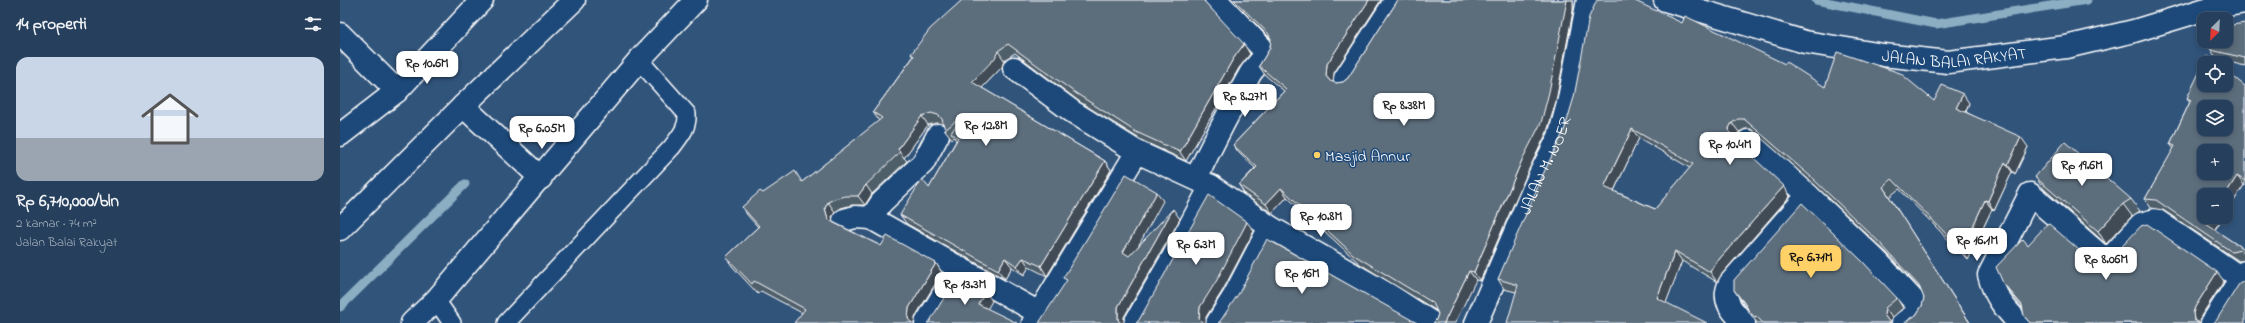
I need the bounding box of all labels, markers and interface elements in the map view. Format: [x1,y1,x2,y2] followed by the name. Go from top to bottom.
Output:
[16,12,87,37] text: 14 properti
[2197,12,2233,48] north arrow
[2197,12,2233,224] map controls
[302,13,324,35] icon: filters
[1881,42,2028,76] street label: JALAN BALAI RAKYAT
[386,51,468,85] pin: Rp 10.6M
[405,54,449,73] text: Rp 10.6M
[2197,56,2233,92] button: locate
[134,83,206,155] icon: home
[1204,84,1286,118] pin: Rp 8.27M
[1223,87,1267,106] text: Rp 8.27M
[1363,93,1445,127] pin: Rp 8.38M
[1382,96,1426,115] text: Rp 8.38M
[2197,100,2233,136] button: layers
[945,113,1027,147] pin: Rp 12.8M
[1514,114,1578,219] street label: JALAN M. NOER
[501,116,583,150] pin: Rp 6.05M
[964,116,1008,135] text: Rp 12.8M
[519,119,565,138] text: Rp 6.05M
[1689,132,1771,166] pin: Rp 10.4M
[1708,135,1752,154] text: Rp 10.4M
[2197,144,2233,180] button: +
[1325,145,1410,169] place label: Masjid Annur
[1312,150,1322,160] marker: Masjid Annur
[2041,153,2123,187] pin: Rp 19.6M
[2061,156,2103,175] text: Rp 19.6M
[2197,188,2233,224] button: −
[16,189,119,214] text: Rp 6,710,000/bln
[1280,204,1362,238] pin: Rp 10.8M
[1300,207,1342,226] text: Rp 10.8M
[16,214,97,233] text: 2 kamar · 74 m²
[1936,228,2018,262] pin: Rp 16.1M
[1956,231,1998,250] text: Rp 16.1M
[1159,232,1233,266] pin: Rp 6.3M
[16,233,117,252] text: Jalan Balai Rakyat
[1176,235,1216,254] text: Rp 6.3M
[1770,245,1852,279] pin: Rp 6.71M
[2065,247,2147,281] pin: Rp 8.06M
[1789,248,1833,267] text: Rp 6.71M
[2084,250,2128,269] text: Rp 8.06M
[1269,261,1335,295] pin: Rp 16M
[1284,264,1320,283] text: Rp 16M
[924,272,1006,306] pin: Rp 13.3M
[944,275,986,294] text: Rp 13.3M

